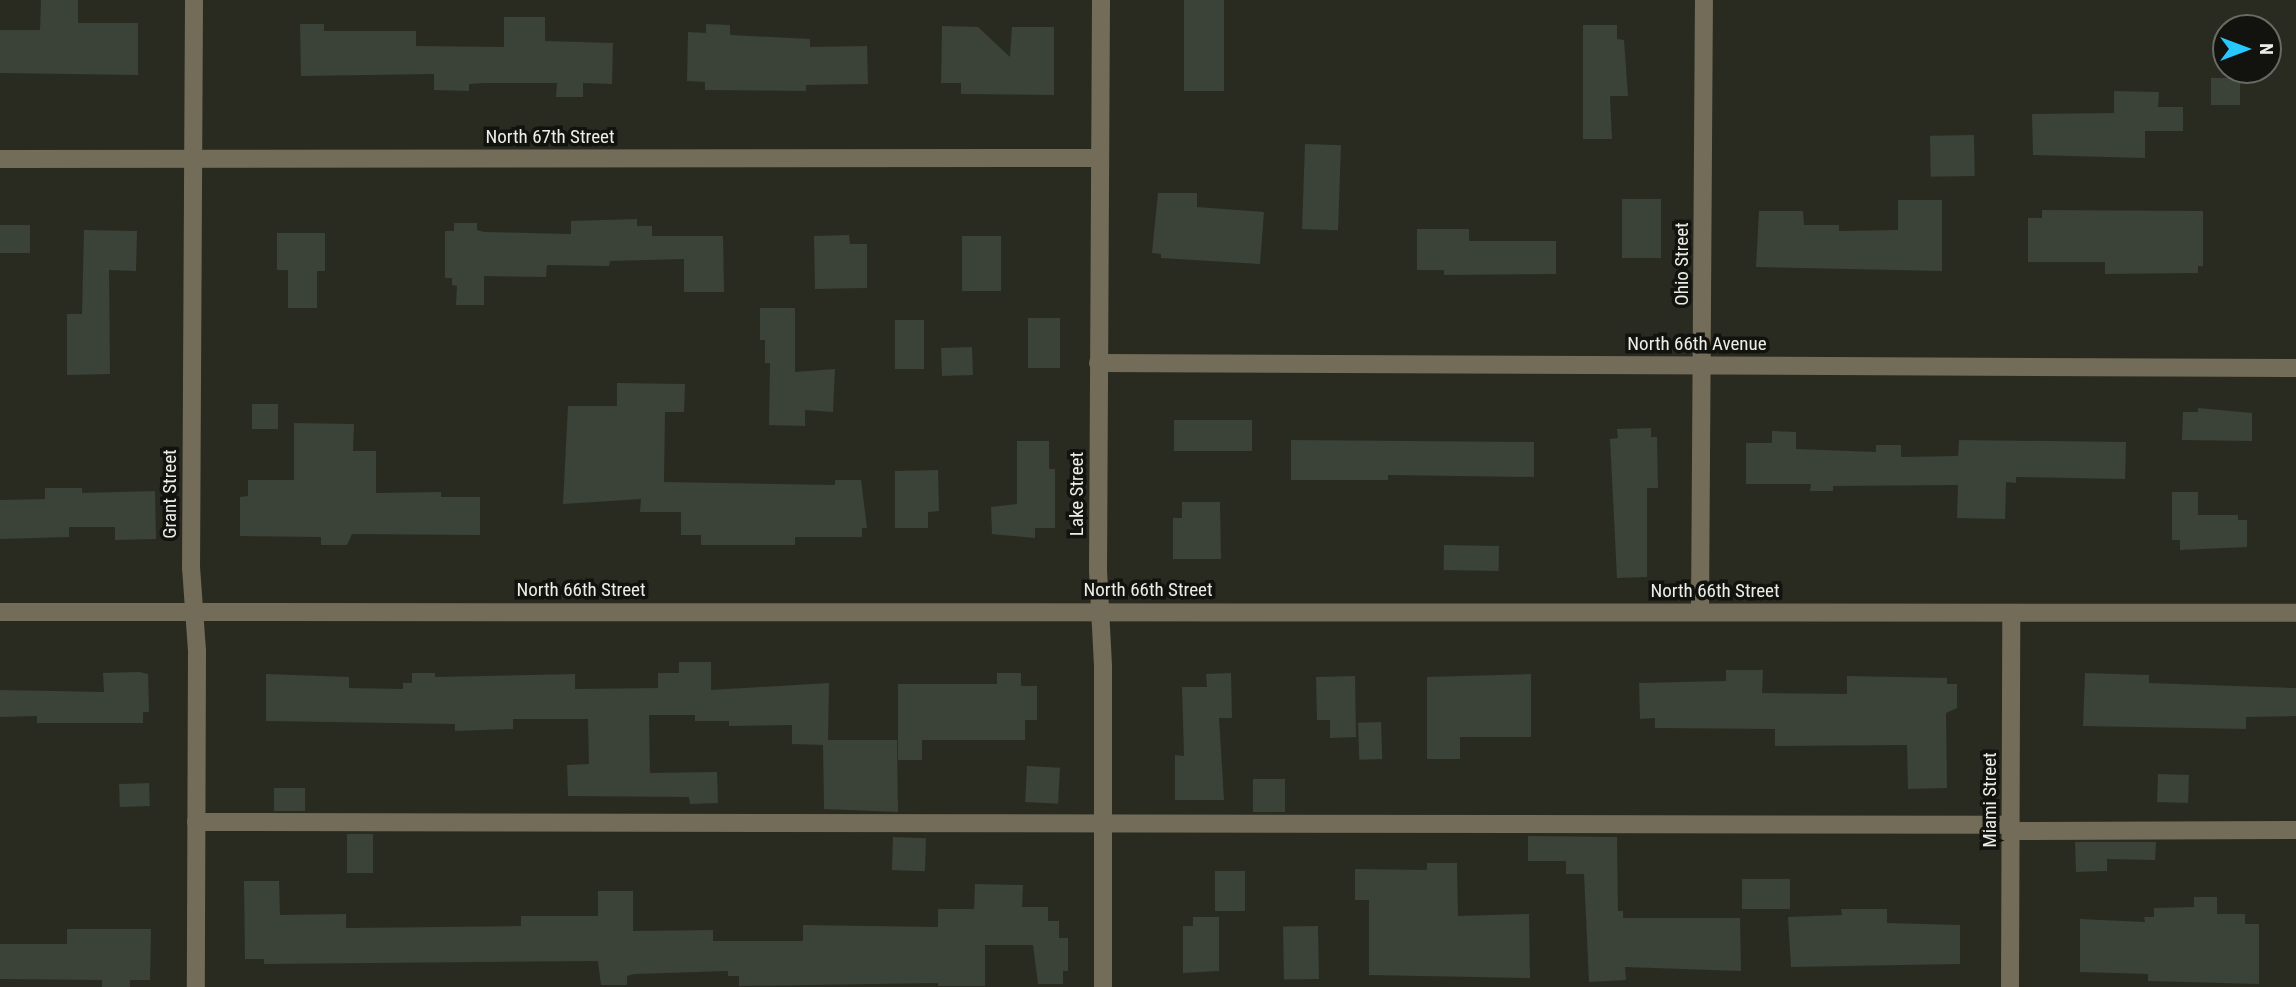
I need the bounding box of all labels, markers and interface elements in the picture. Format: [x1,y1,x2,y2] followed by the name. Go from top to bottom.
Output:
[2212,14,2282,84] north arrow
[2255,43,2278,55] text: N
[485,126,615,148] street label: North 67th Street
[1671,222,1693,306] street label: Ohio Street
[1627,333,1767,355] street label: North 66th Avenue
[159,449,181,539] street label: Grant Street
[1066,452,1088,536] street label: Lake Street
[516,579,646,601] street label: North 66th Street
[1083,579,1213,601] street label: North 66th Street
[1650,580,1780,602] street label: North 66th Street
[1979,752,2001,848] street label: Miami Street

